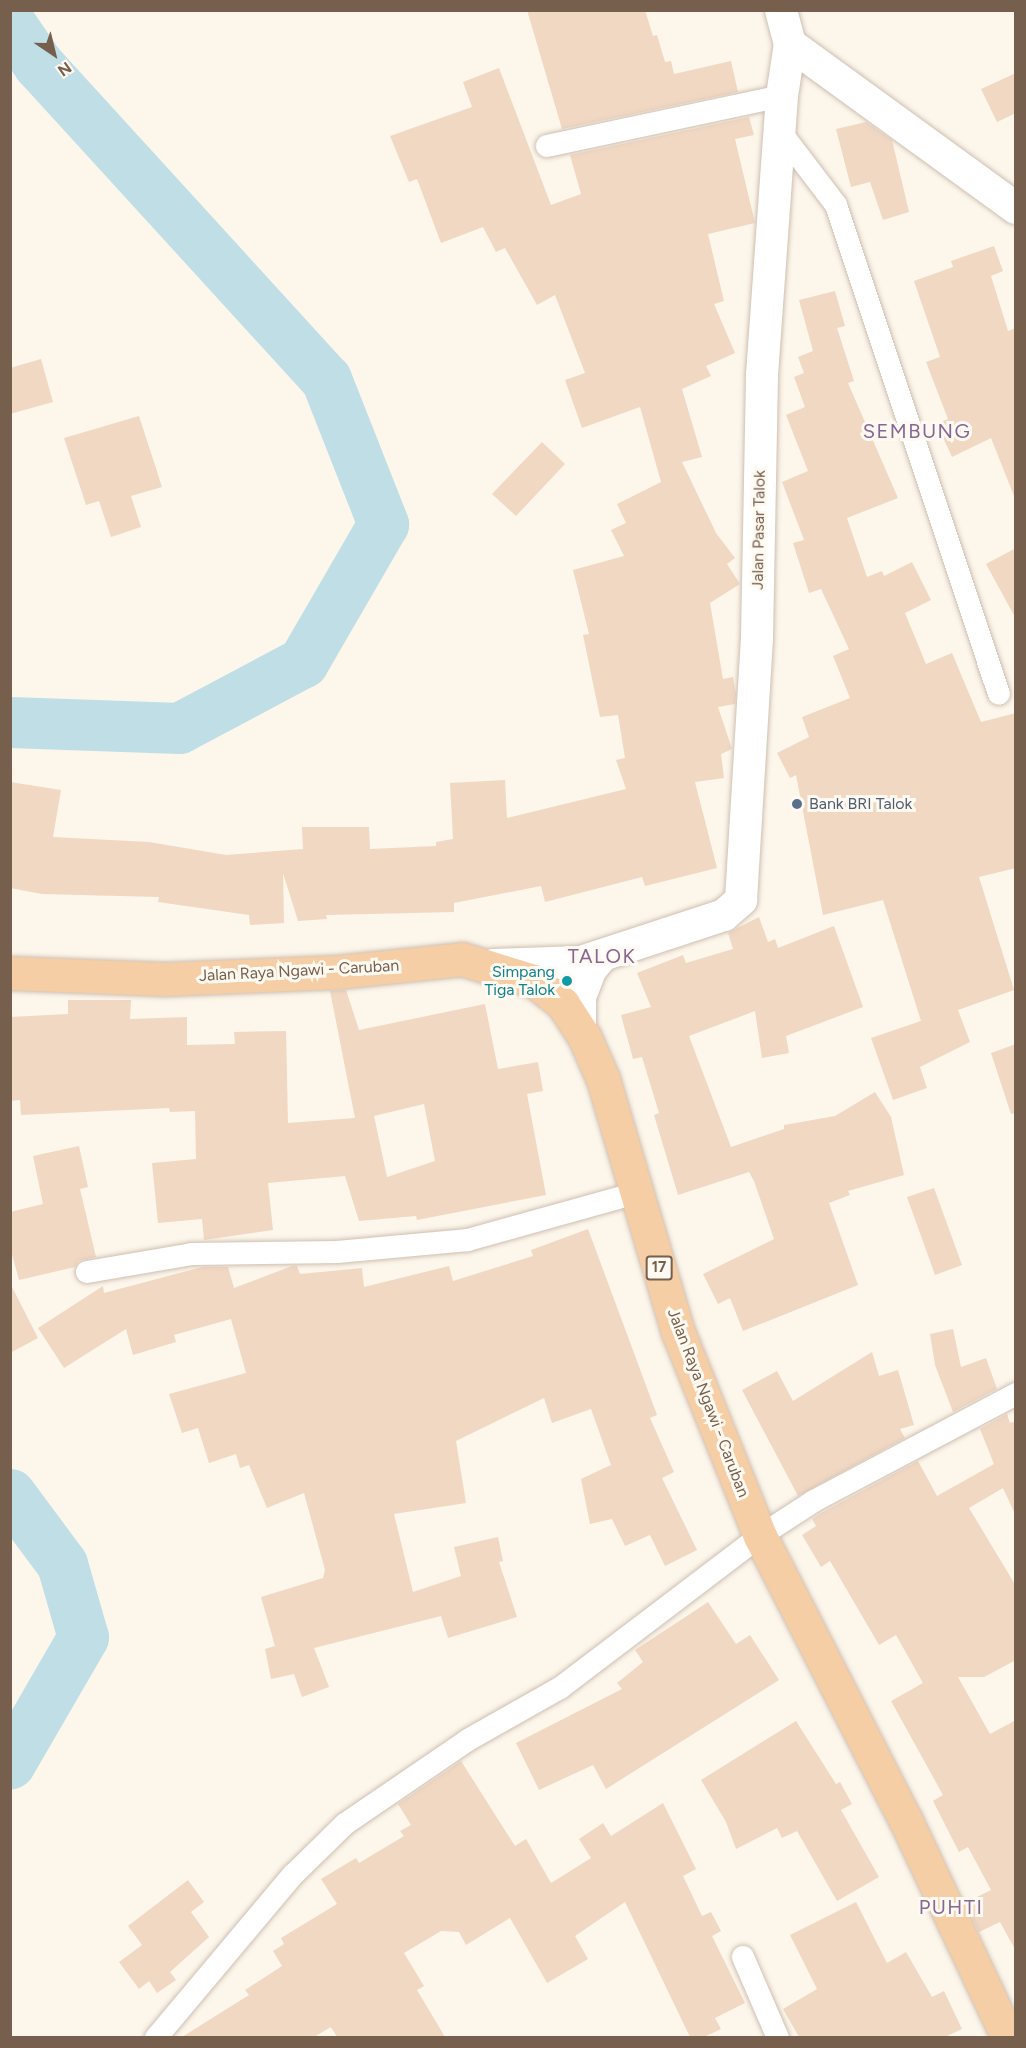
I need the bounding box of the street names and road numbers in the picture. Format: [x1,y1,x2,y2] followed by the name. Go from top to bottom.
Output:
[748,470,770,590] street label: Jalan Pasar Talok
[198,956,400,986] street label: Jalan Raya Ngawi - Caruban
[646,1256,672,1280] road number: 17
[663,1306,753,1500] street label: Jalan Raya Ngawi - Caruban

